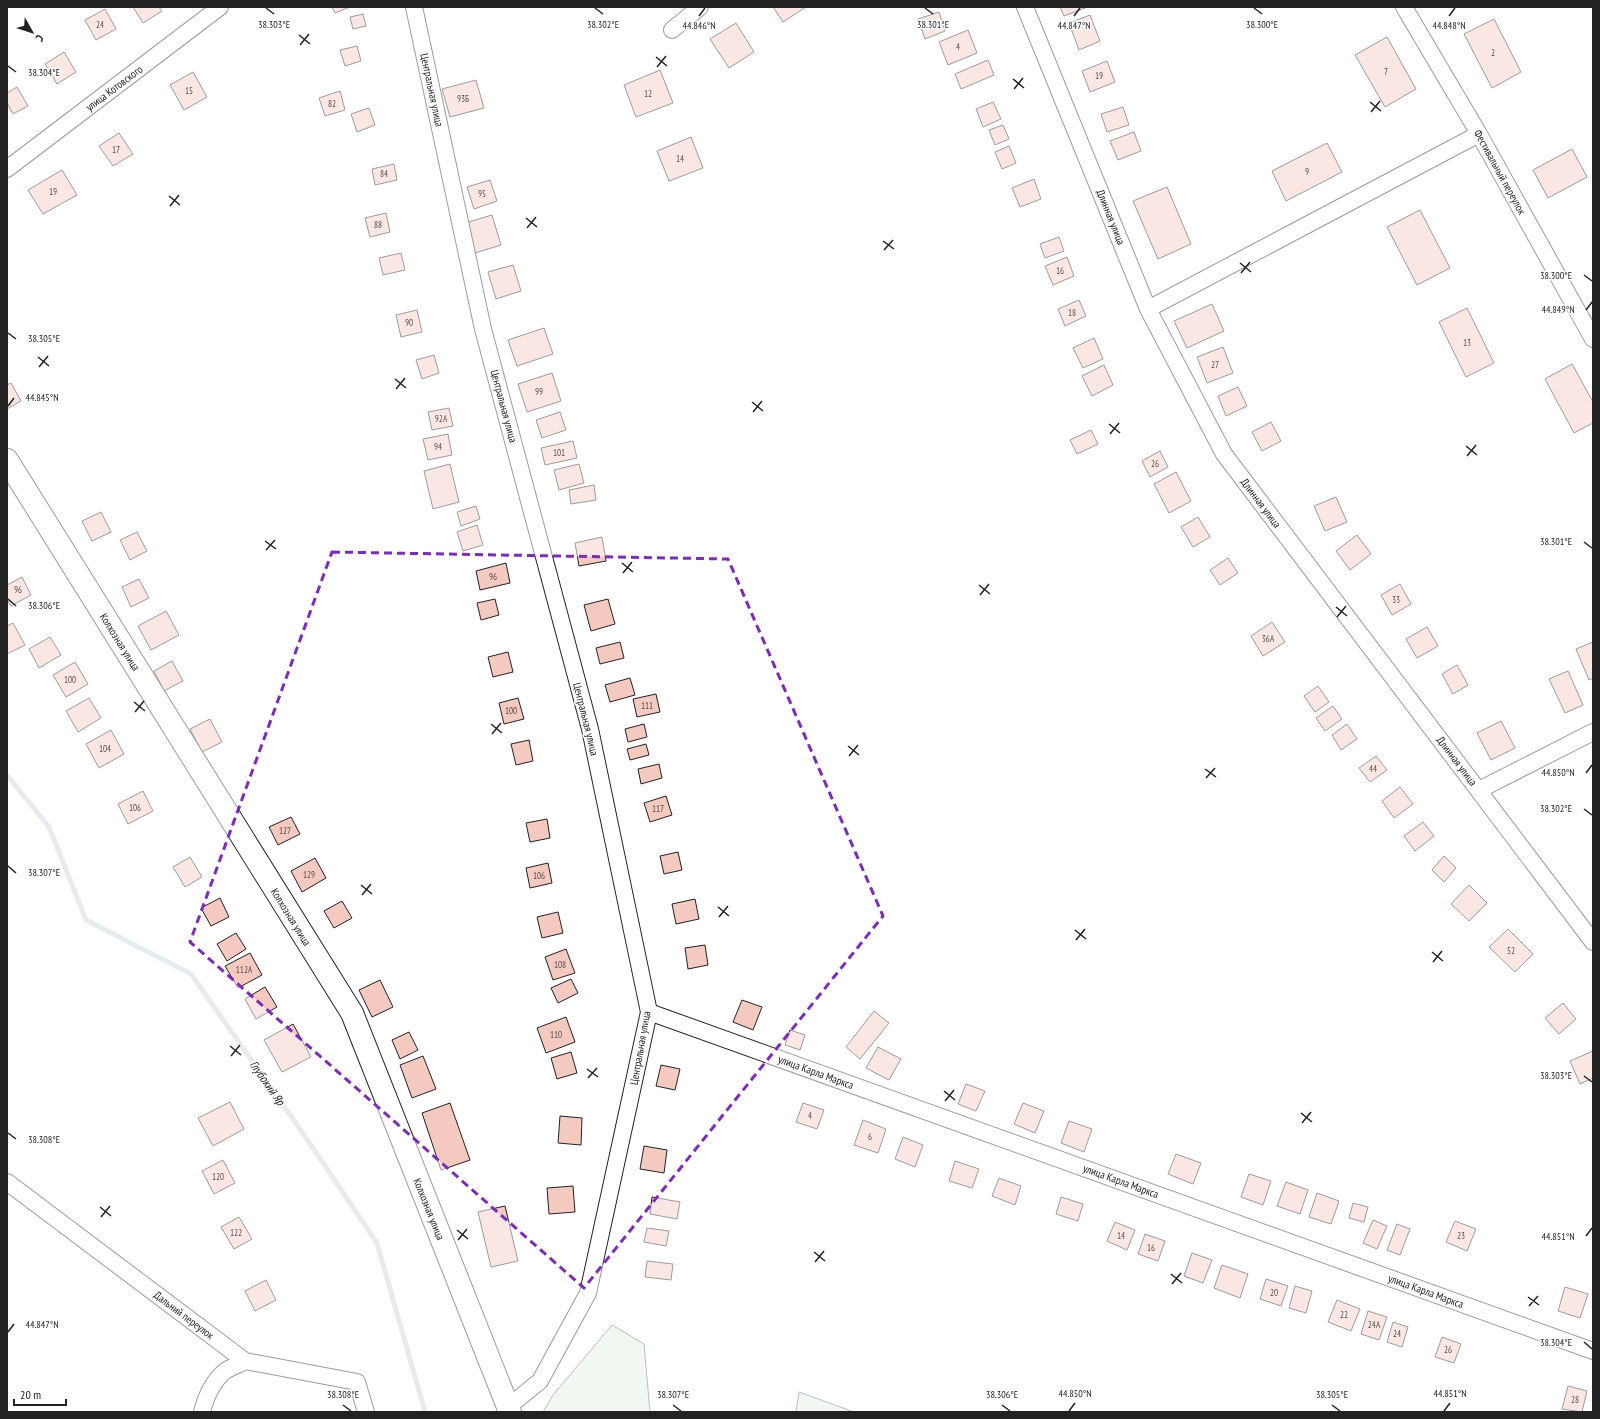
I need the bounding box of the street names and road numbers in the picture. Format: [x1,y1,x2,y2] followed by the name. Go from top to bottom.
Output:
[417,52,447,128] street label: Центральная улица
[83,62,145,114] street label: улица Котовского
[1471,127,1529,218] street label: Фестивальный переулок
[1094,187,1128,247] street label: Длинная улица
[488,368,520,444] street label: Центральная улица
[1238,476,1284,530] street label: Длинная улица
[97,611,143,673] street label: Колхозная улица
[570,681,602,757] street label: Центральная улица
[1434,734,1480,788] street label: Длинная улица
[268,886,314,948] street label: Колхозная улица
[627,1010,653,1086] street label: Центральная улица
[776,1052,856,1092] street label: улица Карла Маркса
[1081,1161,1161,1201] street label: улица Карла Маркса
[410,1176,448,1242] street label: Колхозная улица
[1386,1271,1466,1311] street label: улица Карла Маркса
[151,1288,217,1343] street label: Дальний переулок

